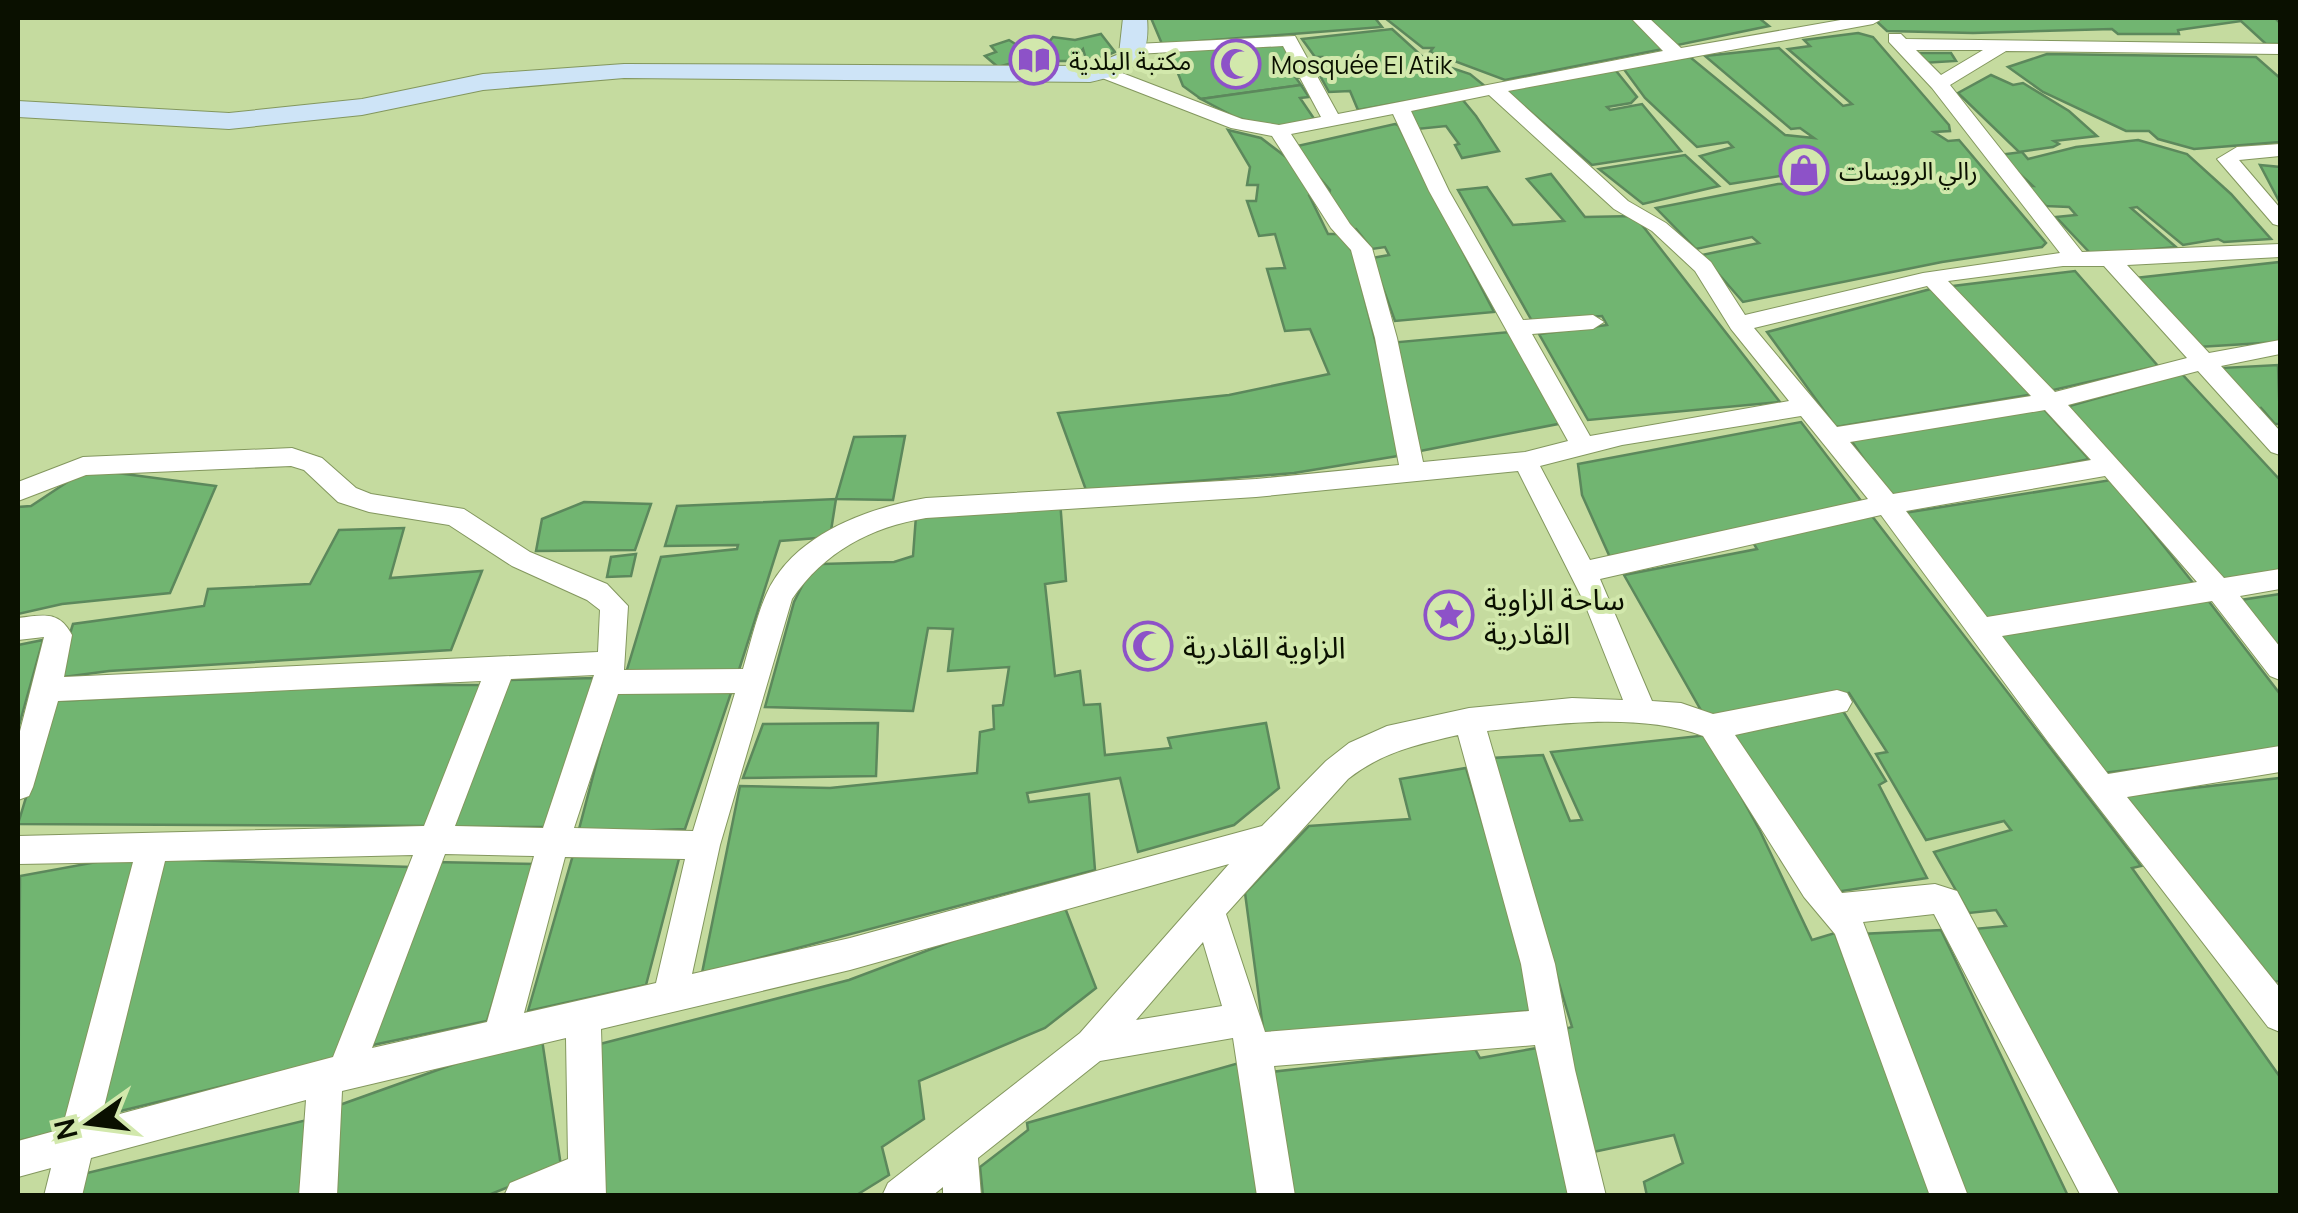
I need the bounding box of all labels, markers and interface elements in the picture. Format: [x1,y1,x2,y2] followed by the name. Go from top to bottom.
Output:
[1008,34,1060,86] library icon: مكتبة البلدية
[1210,38,1262,90] mosque icon: Mosquée El Atik
[1069,43,1191,78] place label: مكتبة البلدية
[1271,47,1453,82] place label: Mosquée El Atik
[1778,144,1830,196] shop icon: رالي الرويسات
[1839,153,1978,190] place label: رالي الرويسات
[1484,578,1625,653] place label: ساحة الزاوية القادرية
[1423,589,1475,641] place icon: ساحة الزاوية القادرية
[1122,620,1174,672] mosque icon: الزاوية القادرية
[1183,626,1346,667] place label: الزاوية القادرية
[40,1073,140,1173] north arrow
[44,1115,86,1144] text: N

